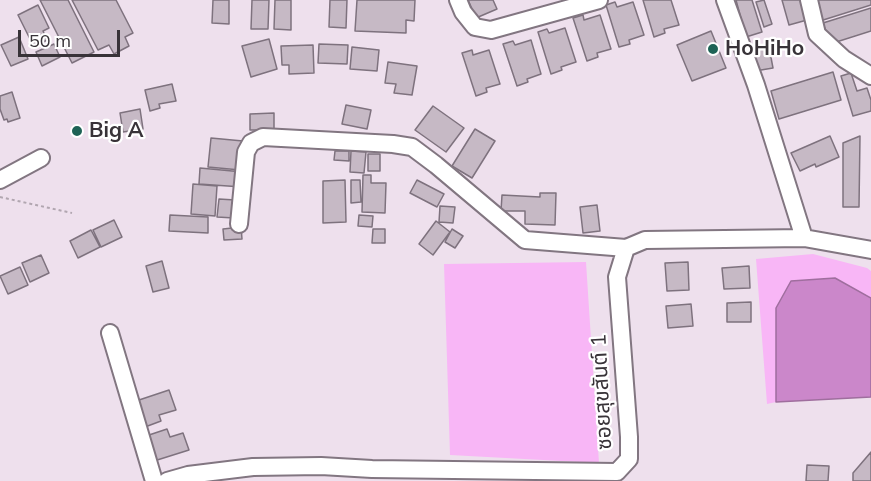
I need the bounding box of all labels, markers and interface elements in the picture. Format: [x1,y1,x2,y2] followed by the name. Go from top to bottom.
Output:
[21,18,123,56] scale bar
[29,29,71,52] text: 50 m
[725,36,804,62] place label: HoHiHo
[706,42,720,56] marker: HoHiHo
[89,118,144,144] place label: Big A
[70,124,84,138] marker: Big A
[586,333,618,451] street label: ซอยสุขสันต์ 1

